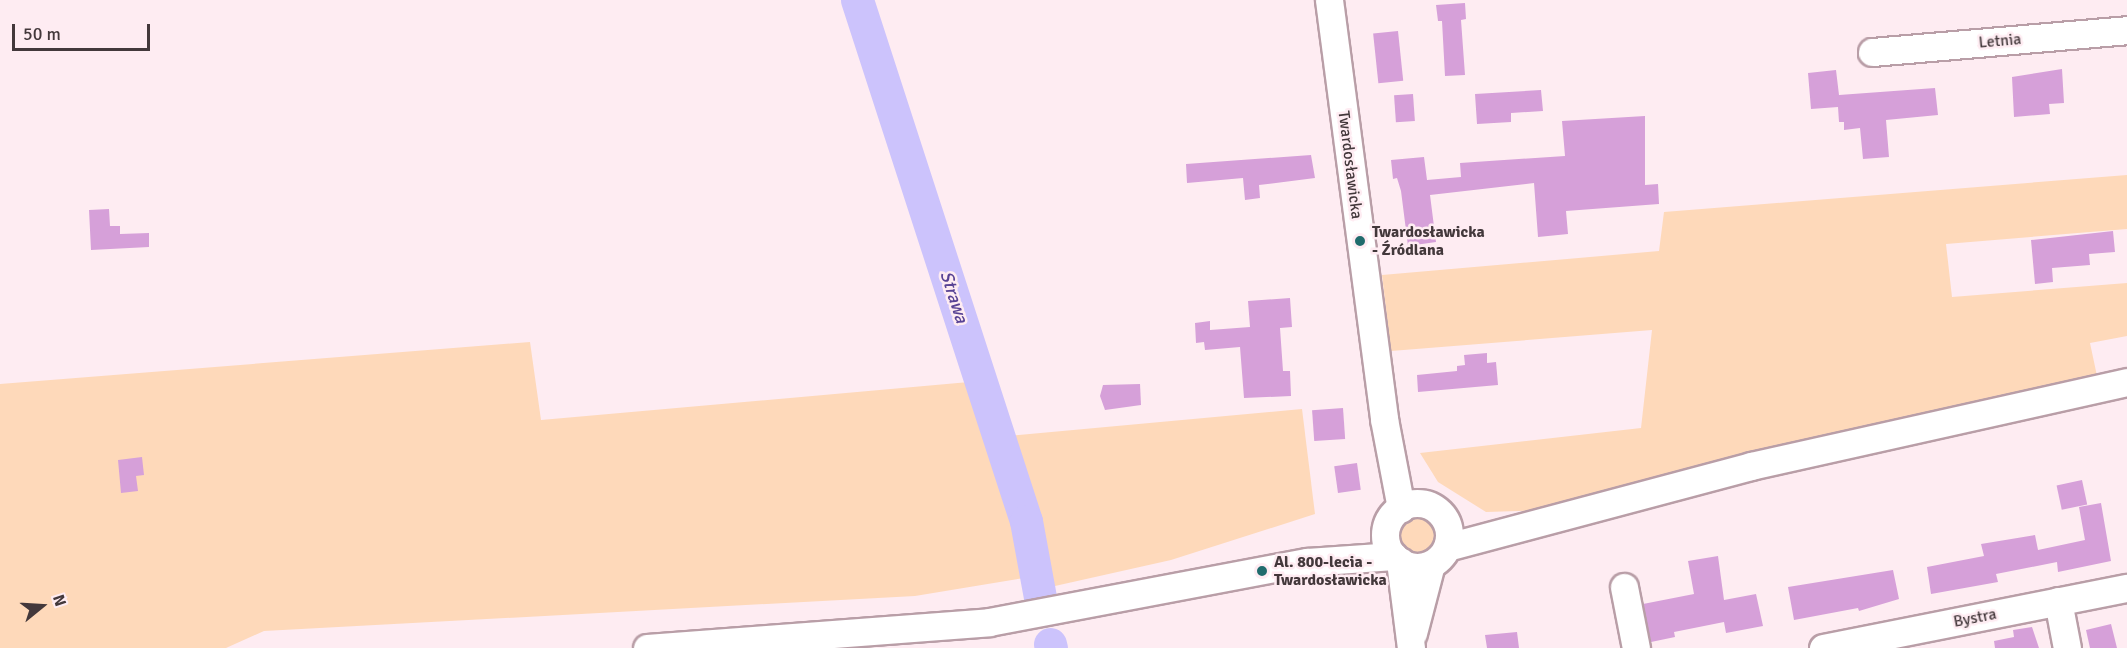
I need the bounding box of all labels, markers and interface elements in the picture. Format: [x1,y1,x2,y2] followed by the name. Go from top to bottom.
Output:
[15,12,153,50] scale bar
[23,23,61,45] text: 50 m
[1978,30,2022,52] street label: Letnia
[1334,110,1366,220] street label: Twardosławicka
[1372,222,1485,260] place label: Twardosławicka - Źródlana
[1353,234,1367,248] marker: Twardosławicka - Źródlana
[935,268,973,326] water label: Strawa
[1274,552,1387,590] place label: Al. 800-lecia - Twardosławicka
[1255,564,1269,578] marker: Al. 800-lecia - Twardosławicka
[12,576,72,636] north arrow
[48,592,70,609] text: N
[1952,604,1998,632] street label: Bystra

